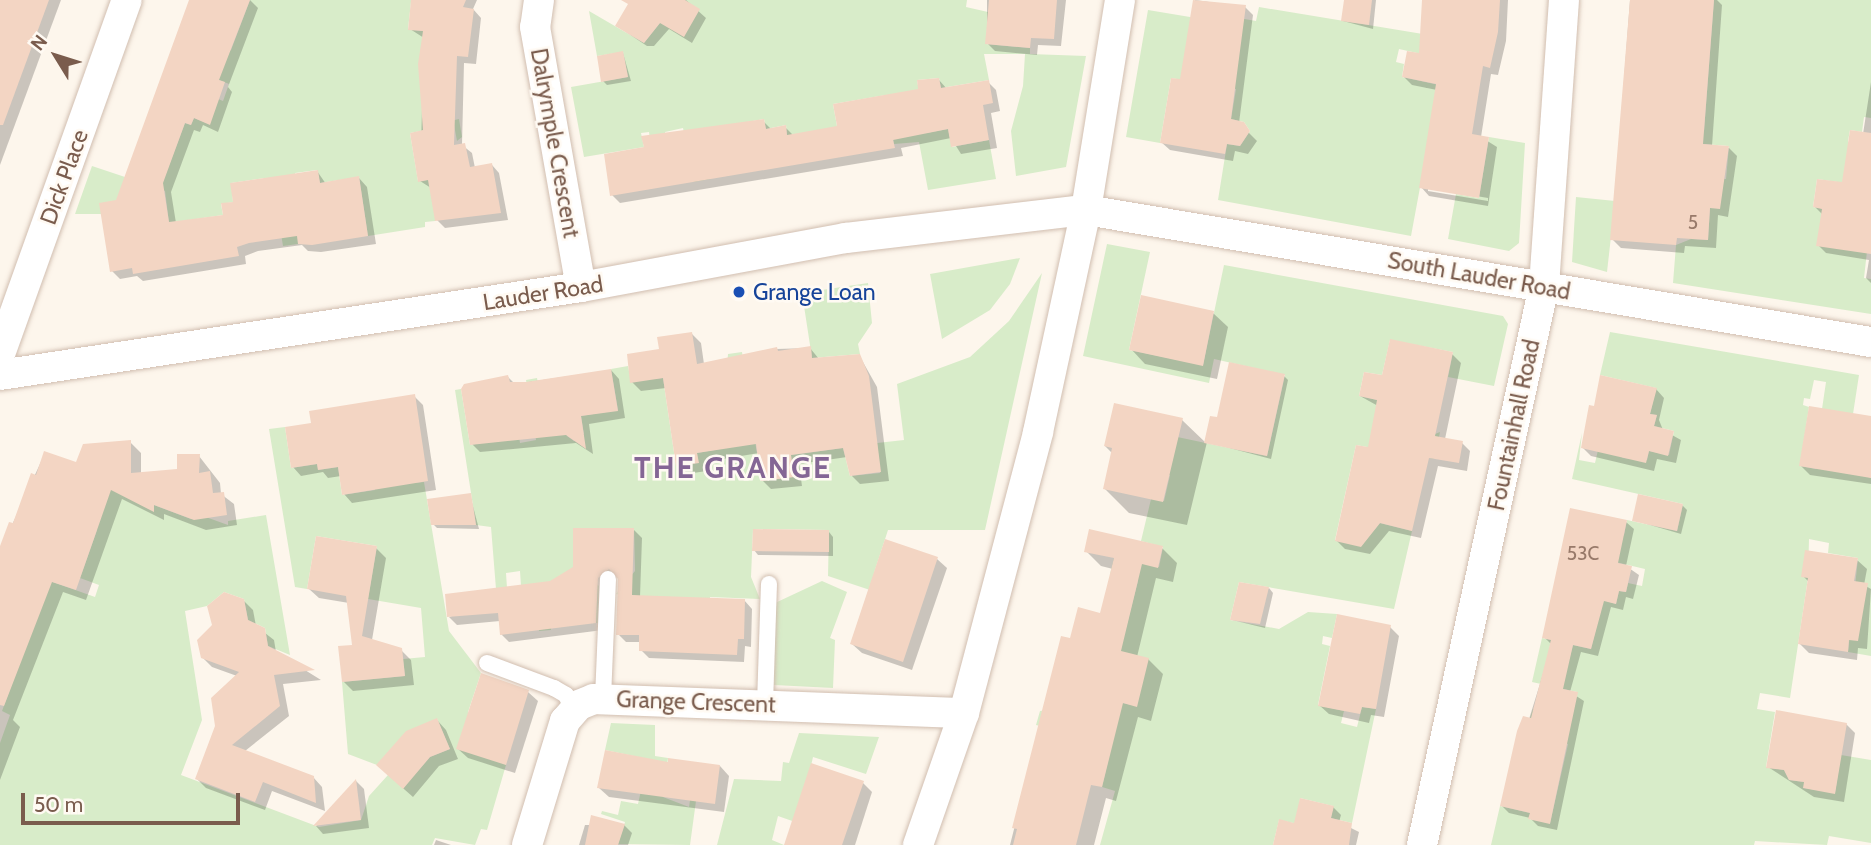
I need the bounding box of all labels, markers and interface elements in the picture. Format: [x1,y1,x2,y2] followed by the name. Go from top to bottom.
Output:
[21,21,91,91] north arrow
[26,30,52,55] text: N
[525,46,585,240] street label: Dalrymple Crescent
[34,126,94,228] street label: Dick Place
[1688,212,1698,234] house number: 5
[1386,246,1572,306] street label: South Lauder Road
[481,270,605,316] street label: Lauder Road
[753,278,876,306] place label: Grange Loan
[731,284,747,300] marker: Grange Loan
[1482,337,1546,513] street label: Fountainhall Road
[635,450,831,486] district label: THE GRANGE
[1567,543,1599,565] house number: 53C
[616,685,776,719] street label: Grange Crescent
[24,778,243,822] scale bar
[34,792,83,817] text: 50 m

